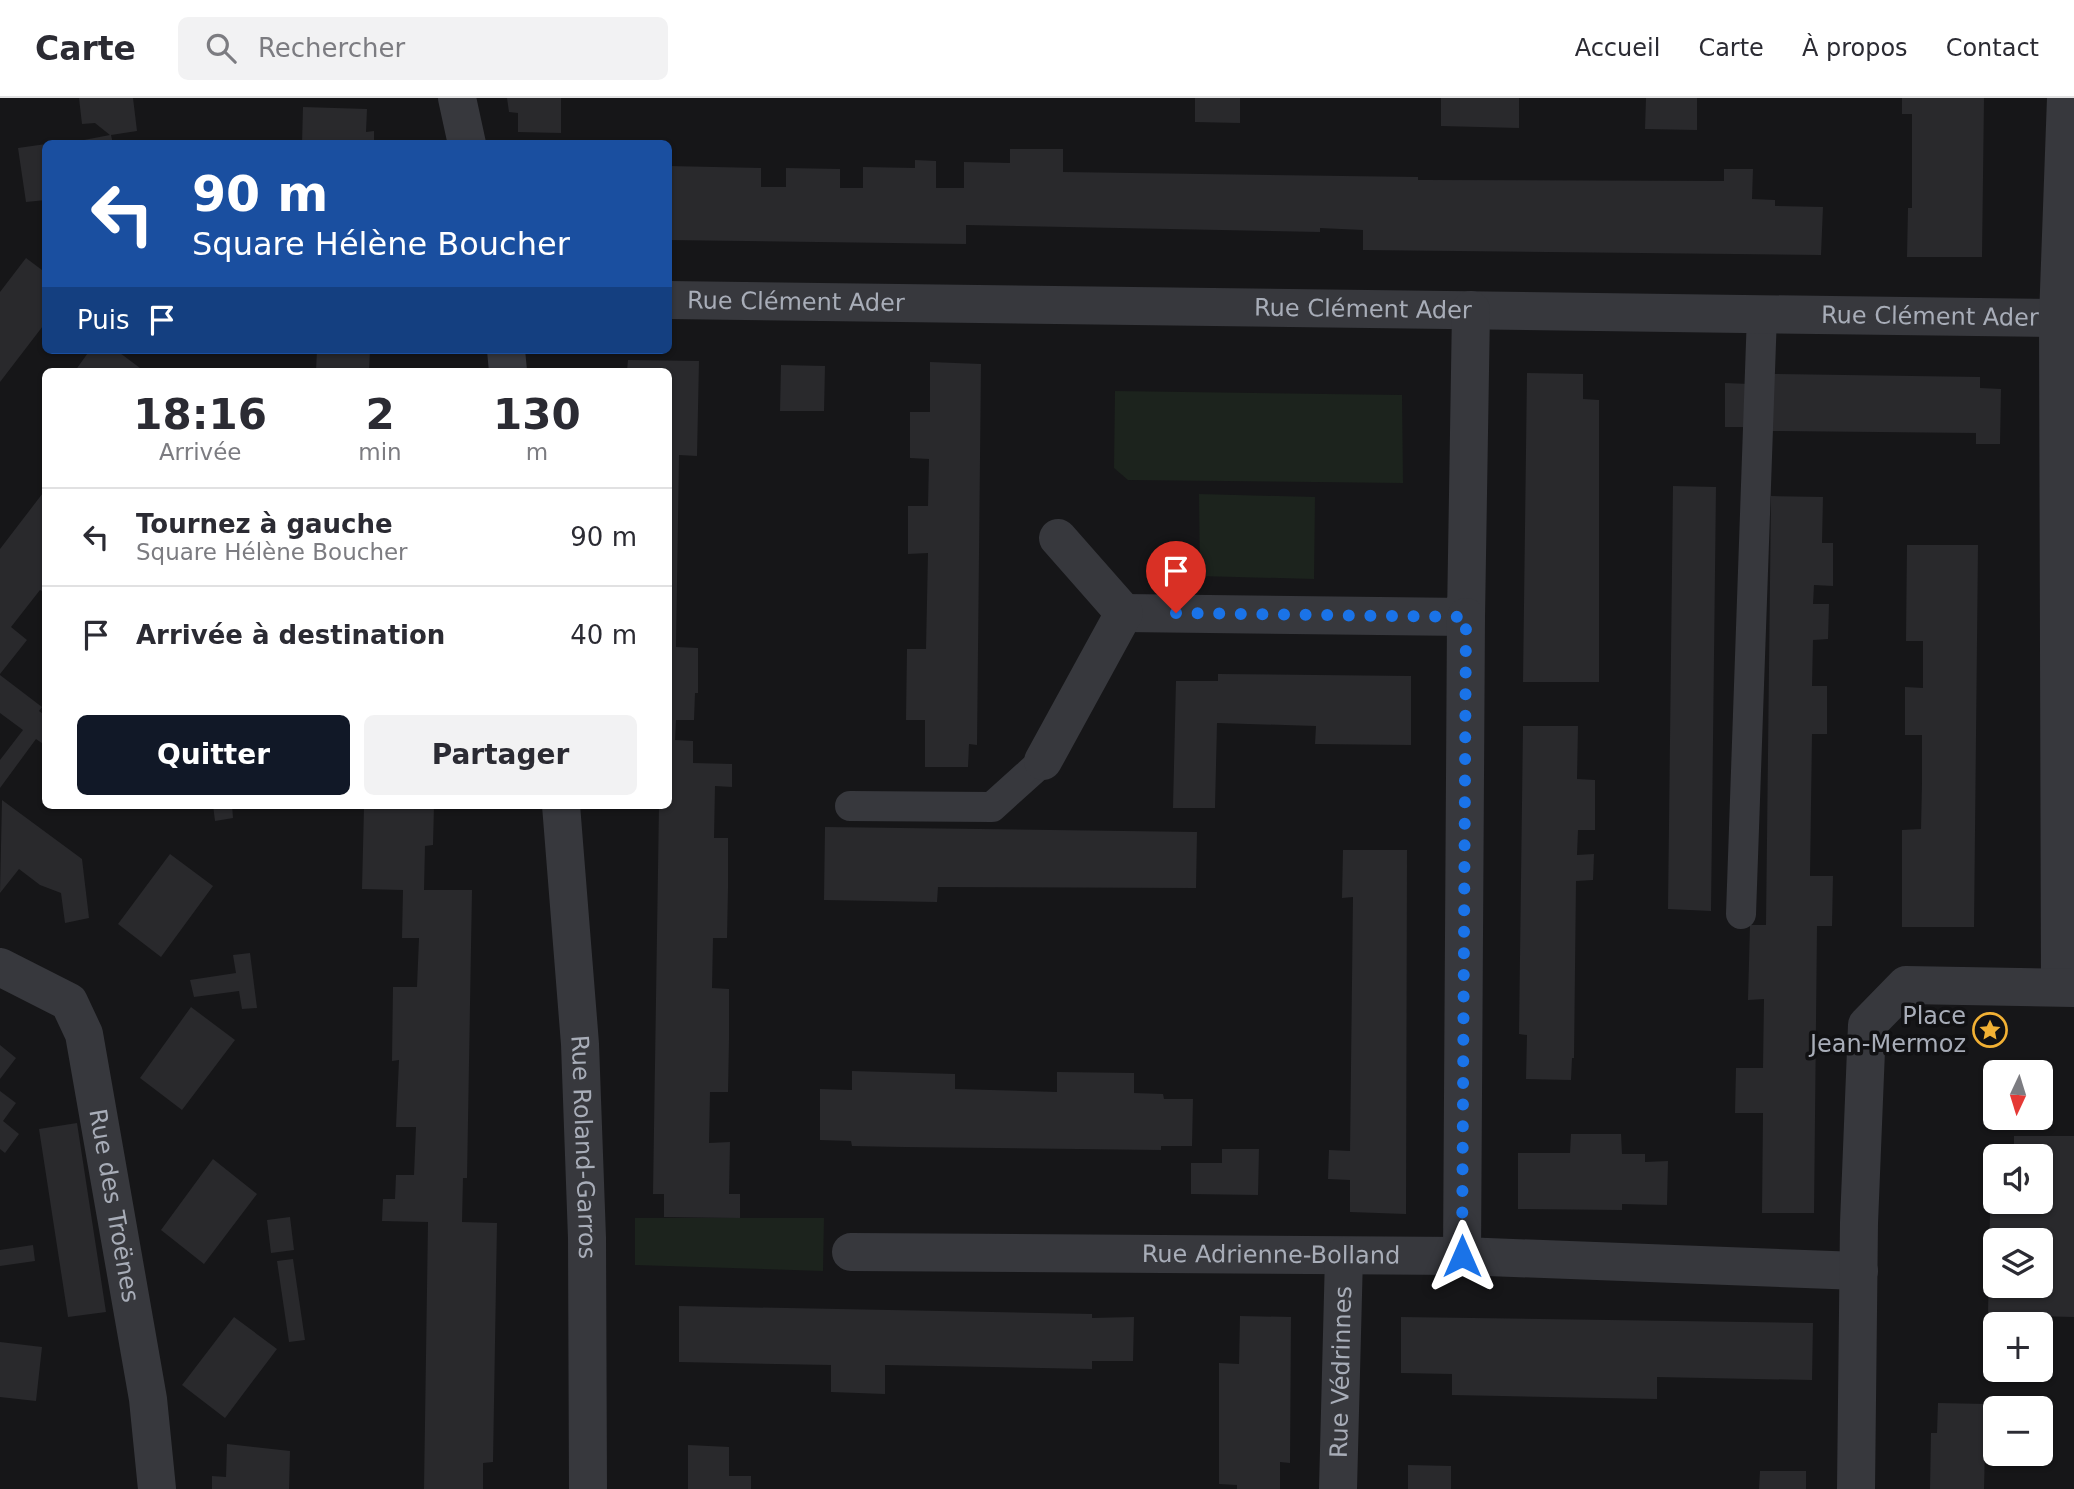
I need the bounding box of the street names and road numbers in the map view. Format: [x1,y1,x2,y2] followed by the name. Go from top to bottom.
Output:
[687,286,905,317] street label: Rue Clément Ader
[1254,294,1472,324] street label: Rue Clément Ader
[1821,301,2039,332] street label: Rue Clément Ader
[565,1034,601,1259] street label: Rue Roland-Garros
[83,1107,145,1305] street label: Rue des Troënes
[1142,1240,1400,1270] street label: Rue Adrienne-Bolland
[1325,1286,1357,1458] street label: Rue Védrinnes

